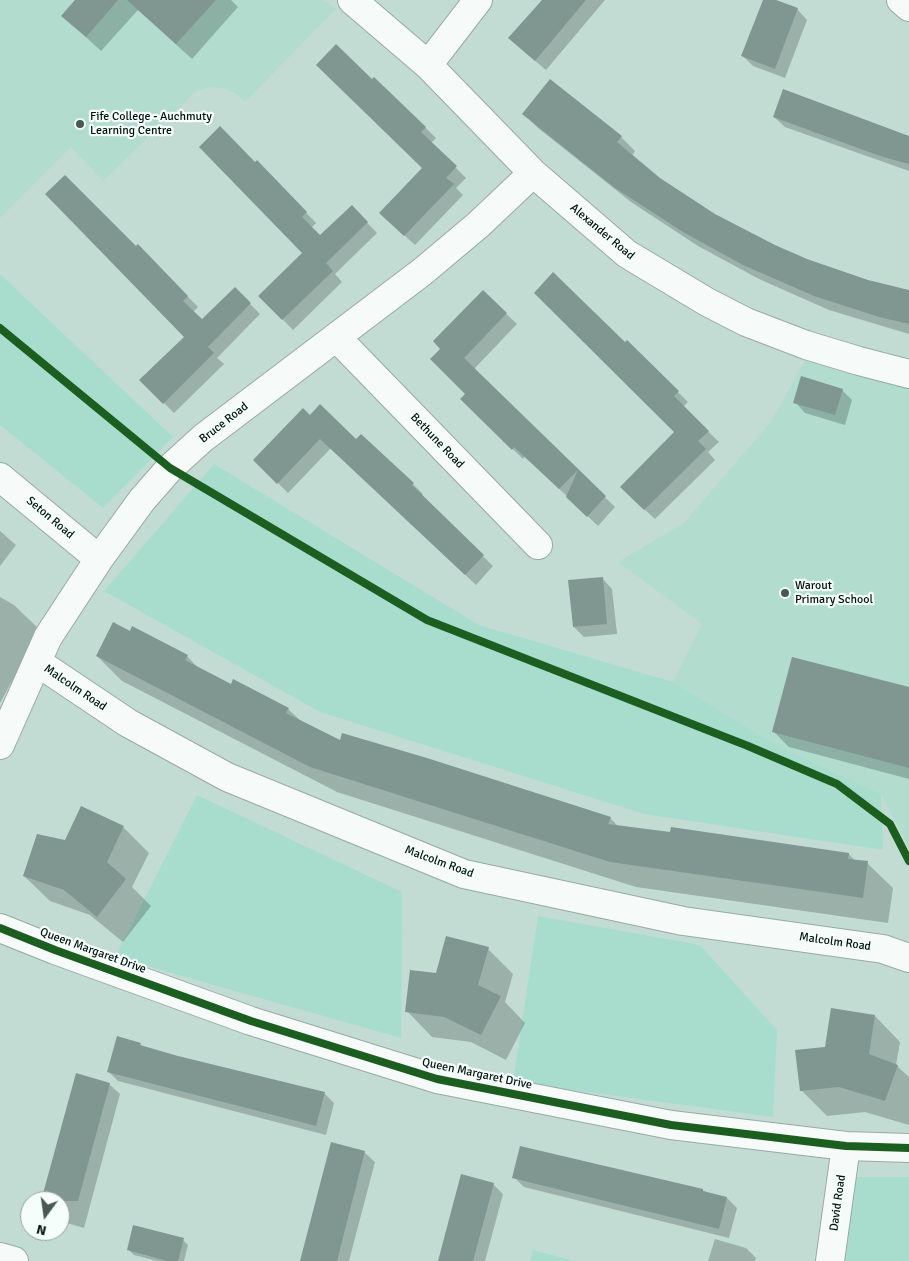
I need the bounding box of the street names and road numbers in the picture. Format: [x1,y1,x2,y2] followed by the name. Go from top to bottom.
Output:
[567,201,637,263] street label: Alexander Road
[197,399,251,447] street label: Bruce Road
[407,410,467,472] street label: Bethune Road
[23,494,77,542] street label: Seton Road
[41,662,109,714] street label: Malcolm Road
[403,843,475,881] street label: Malcolm Road
[38,925,148,977] street label: Queen Margaret Drive
[798,930,872,954] street label: Malcolm Road
[421,1055,533,1093] street label: Queen Margaret Drive
[827,1174,849,1232] street label: David Road

